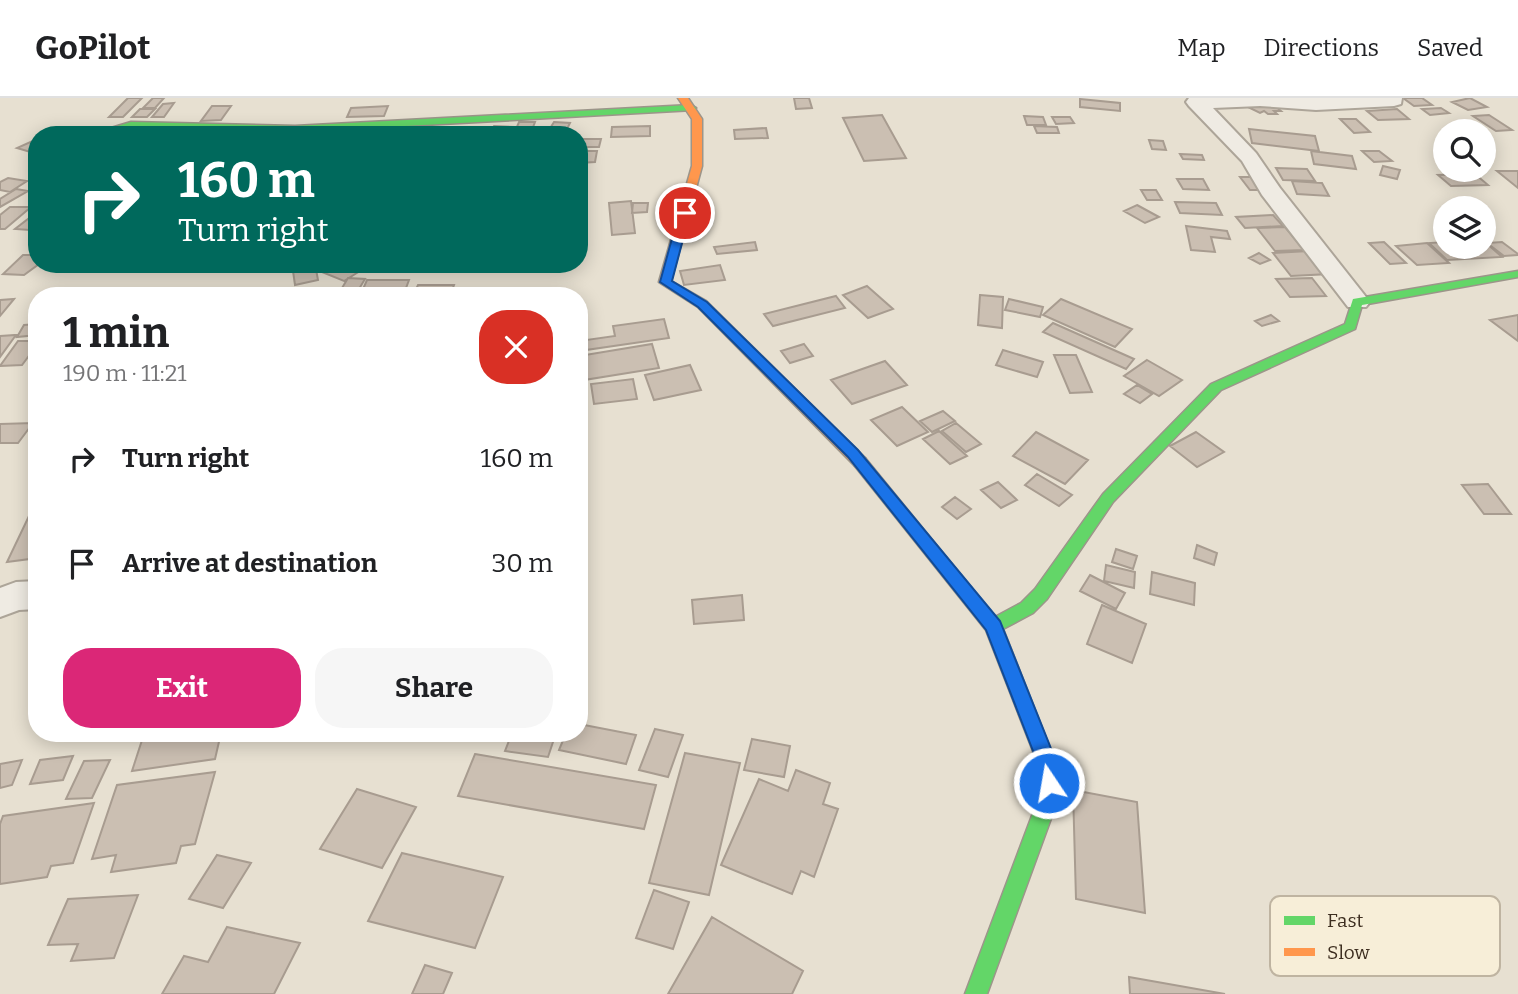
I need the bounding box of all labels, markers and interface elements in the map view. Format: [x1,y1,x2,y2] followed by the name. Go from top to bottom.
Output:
[35,28,151,68] text: GoPilot
[1177,34,1226,62] text: Map
[1264,34,1379,62] text: Directions
[1417,34,1483,62] text: Saved
[1433,119,1496,259] map controls
[1433,119,1496,182] button: search
[178,151,315,210] text: 160 m
[63,154,154,245] icon: right
[655,183,715,243] pin
[666,194,704,232] icon: arrive
[1433,196,1496,259] button: layers
[178,211,329,249] text: Turn right
[63,308,169,358] text: 1 min
[479,310,553,384] button: close
[63,359,187,387] text: 190 m · 11:21
[63,440,101,478] icon: right
[122,443,249,474] text: Turn right
[481,443,553,474] text: 160 m
[63,545,101,583] icon: arrive
[122,548,377,579] text: Arrive at destination
[492,548,553,579] text: 30 m
[63,648,301,728] button: Exit
[315,648,553,728] button: Share
[1012,746,1086,820] position arrow
[1270,896,1500,976] legend
[1327,909,1364,932] text: Fast
[1327,941,1370,964] text: Slow

